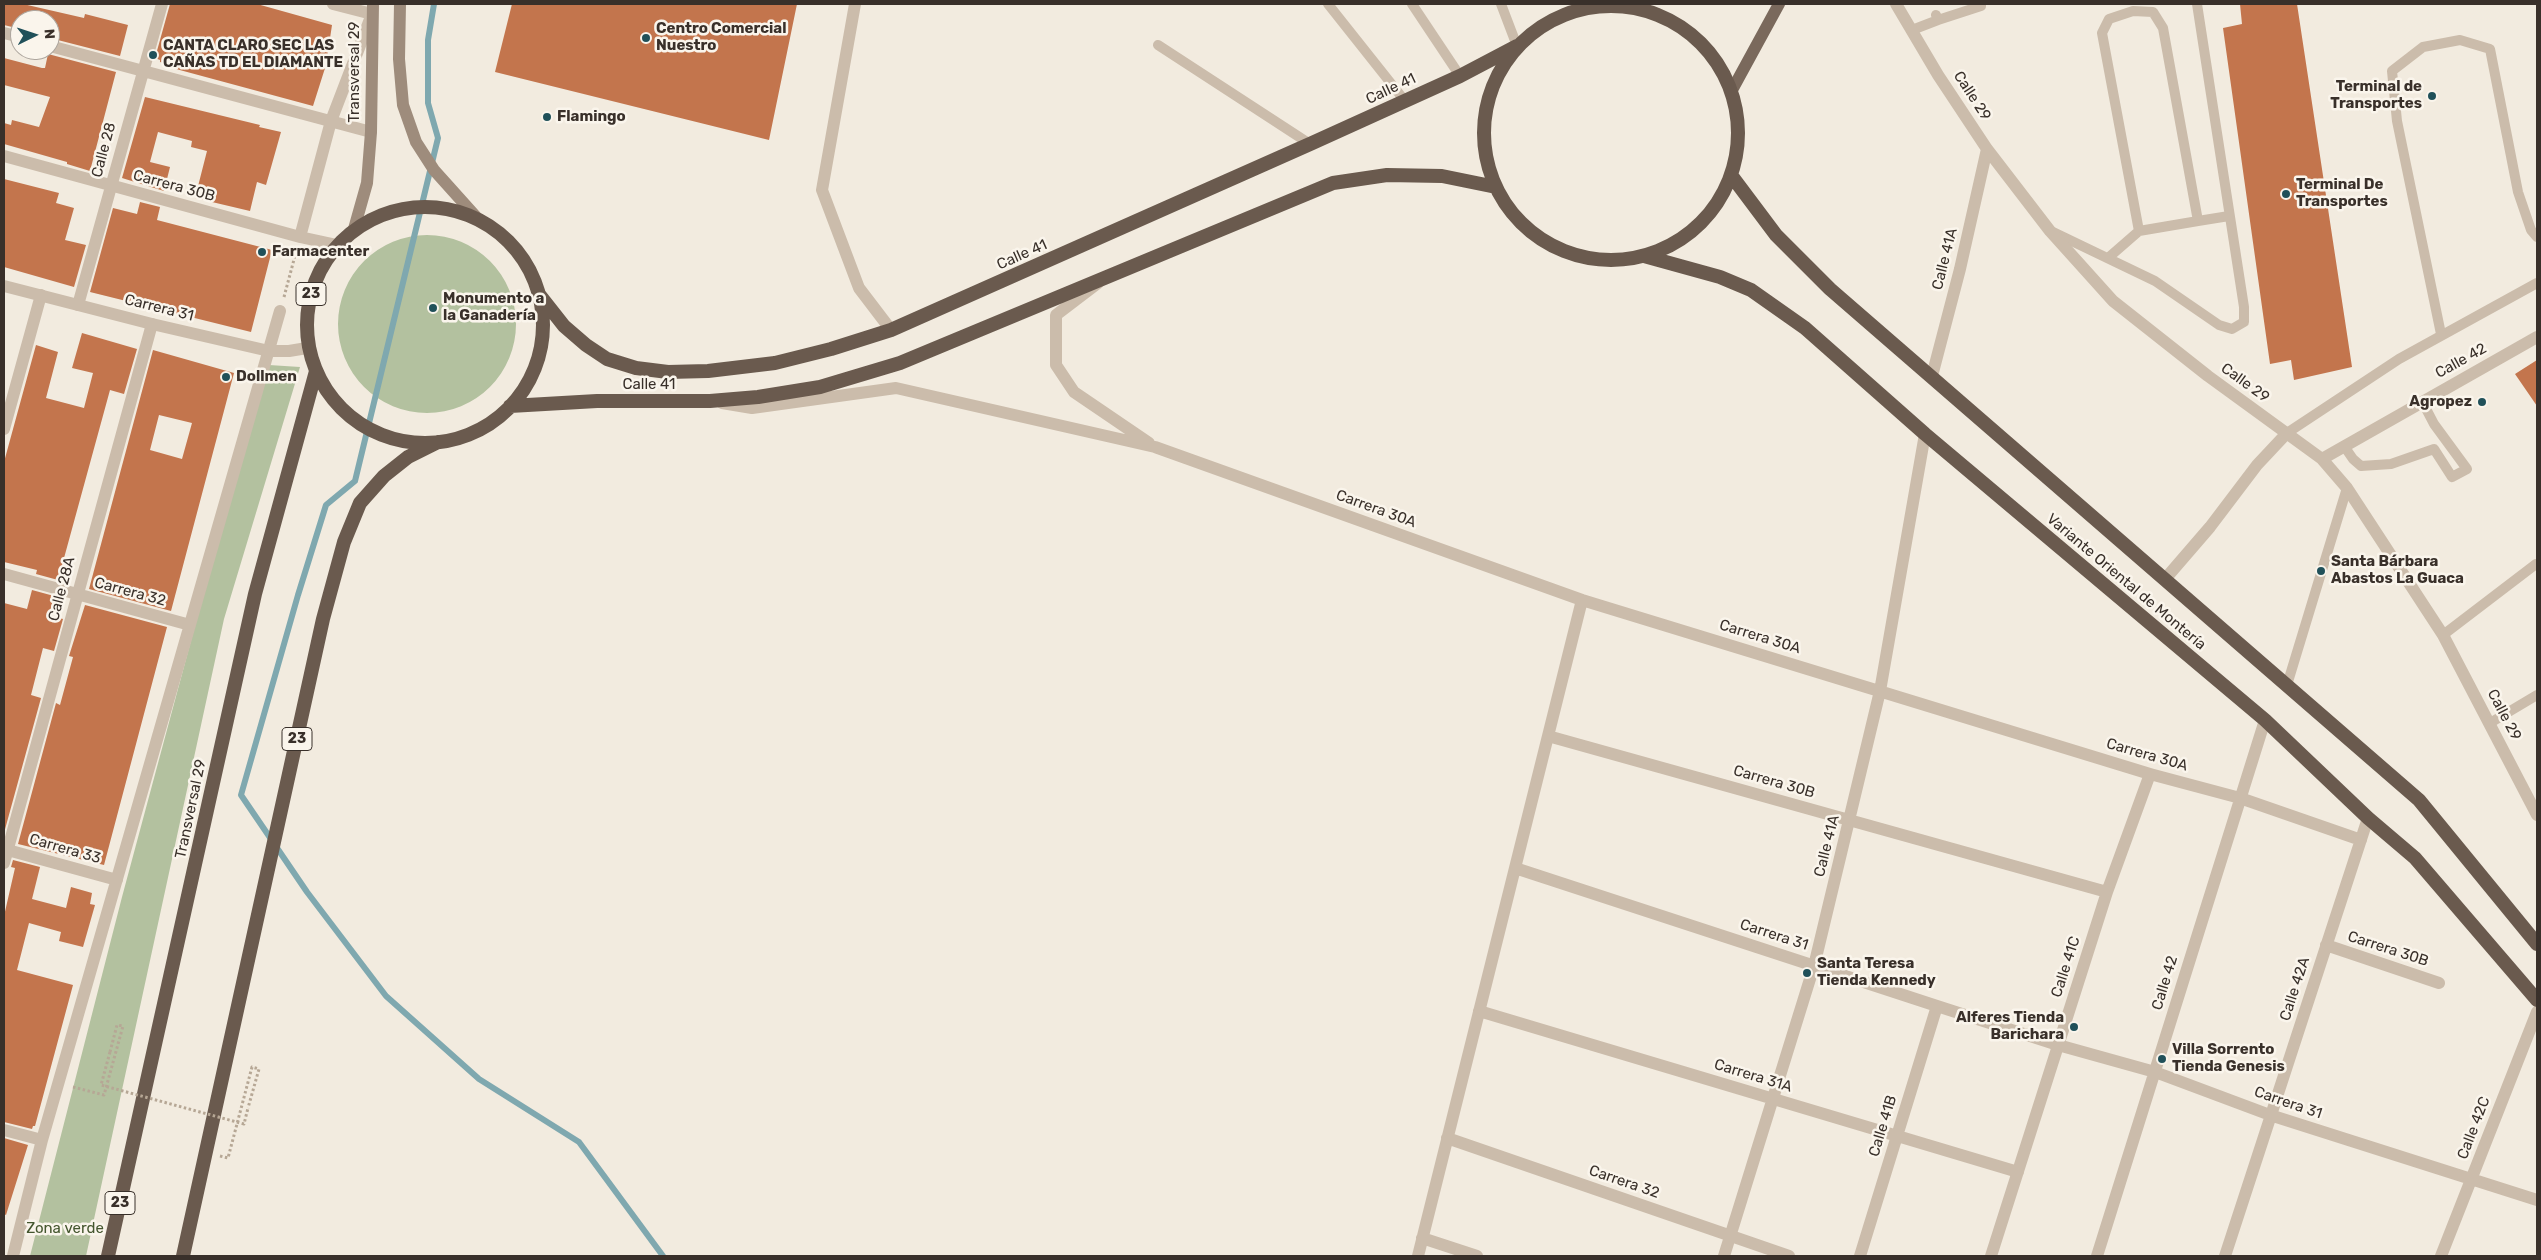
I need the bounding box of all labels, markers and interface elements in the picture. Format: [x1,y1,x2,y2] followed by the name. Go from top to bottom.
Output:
[10,10,60,60] north arrow
[656,20,786,55] place label: Centro Comercial Nuestro
[346,22,364,122] street label: Transversal 29
[41,28,58,40] text: N
[640,32,652,44] marker: Centro Comercial Nuestro
[163,37,343,72] place label: CANTA CLARO SEC LAS CAÑAS TD EL DIAMANTE
[147,49,159,61] marker: CANTA CLARO SEC LAS CAÑAS TD EL DIAMANTE
[1949,68,1995,124] street label: Calle 29
[1363,70,1419,108] street label: Calle 41
[2330,78,2422,113] place label: Terminal de Transportes
[2426,90,2438,102] marker: Terminal de Transportes
[557,108,626,126] place label: Flamingo
[541,111,553,123] marker: Flamingo
[88,121,120,179] street label: Calle 28
[131,166,217,206] street label: Carrera 30B
[2296,176,2388,211] place label: Terminal De Transportes
[2280,188,2292,200] marker: Terminal De Transportes
[1929,226,1961,292] street label: Calle 41A
[994,236,1050,274] street label: Calle 41
[272,243,369,261] place label: Farmacenter
[256,246,268,258] marker: Farmacenter
[296,282,326,306] road number: 23
[443,290,544,325] place label: Monumento a la Ganadería
[123,291,195,325] street label: Carrera 31
[427,302,439,314] marker: Monumento a la Ganadería
[2432,340,2490,382] street label: Calle 42
[2217,359,2273,407] street label: Calle 29
[236,368,297,386] place label: Dollmen
[220,371,232,383] marker: Dollmen
[622,376,676,394] street label: Calle 41
[2409,393,2472,411] place label: Agropez
[2476,396,2488,408] marker: Agropez
[1333,486,1419,532] street label: Carrera 30A
[2043,510,2209,654] street label: Variante Oriental de Montería
[2331,553,2464,588] place label: Santa Bárbara Abastos La Guaca
[45,555,79,623] street label: Calle 28A
[2315,565,2327,577] marker: Santa Bárbara Abastos La Guaca
[92,574,168,610] street label: Carrera 32
[1717,616,1803,658] street label: Carrera 30A
[2483,686,2525,744] street label: Calle 29
[282,728,312,751] road number: 23
[2104,735,2190,775] street label: Carrera 30A
[172,758,210,860] street label: Transversal 29
[1731,762,1817,802] street label: Carrera 30B
[1811,813,1843,879] street label: Calle 41A
[27,830,103,868] street label: Carrera 33
[1738,916,1810,954] street label: Carrera 31
[2345,927,2431,971] street label: Carrera 30B
[2048,934,2084,1000] street label: Calle 41C
[2148,954,2182,1012] street label: Calle 42
[1817,955,1936,990] place label: Santa Teresa Tienda Kennedy
[2276,955,2314,1023] street label: Calle 42A
[1801,967,1813,979] marker: Santa Teresa Tienda Kennedy
[1956,1009,2064,1044] place label: Alferes Tienda Barichara
[2068,1021,2080,1033] marker: Alferes Tienda Barichara
[2172,1041,2285,1076] place label: Villa Sorrento Tienda Genesis
[2156,1053,2168,1065] marker: Villa Sorrento Tienda Genesis
[1712,1056,1794,1096] street label: Carrera 31A
[2252,1083,2324,1123] street label: Carrera 31
[1865,1093,1901,1159] street label: Calle 41B
[2454,1094,2494,1162] street label: Calle 42C
[1586,1162,1662,1202] street label: Carrera 32
[105,1192,135,1214] road number: 23
[26,1220,104,1238] park label: Zona verde

